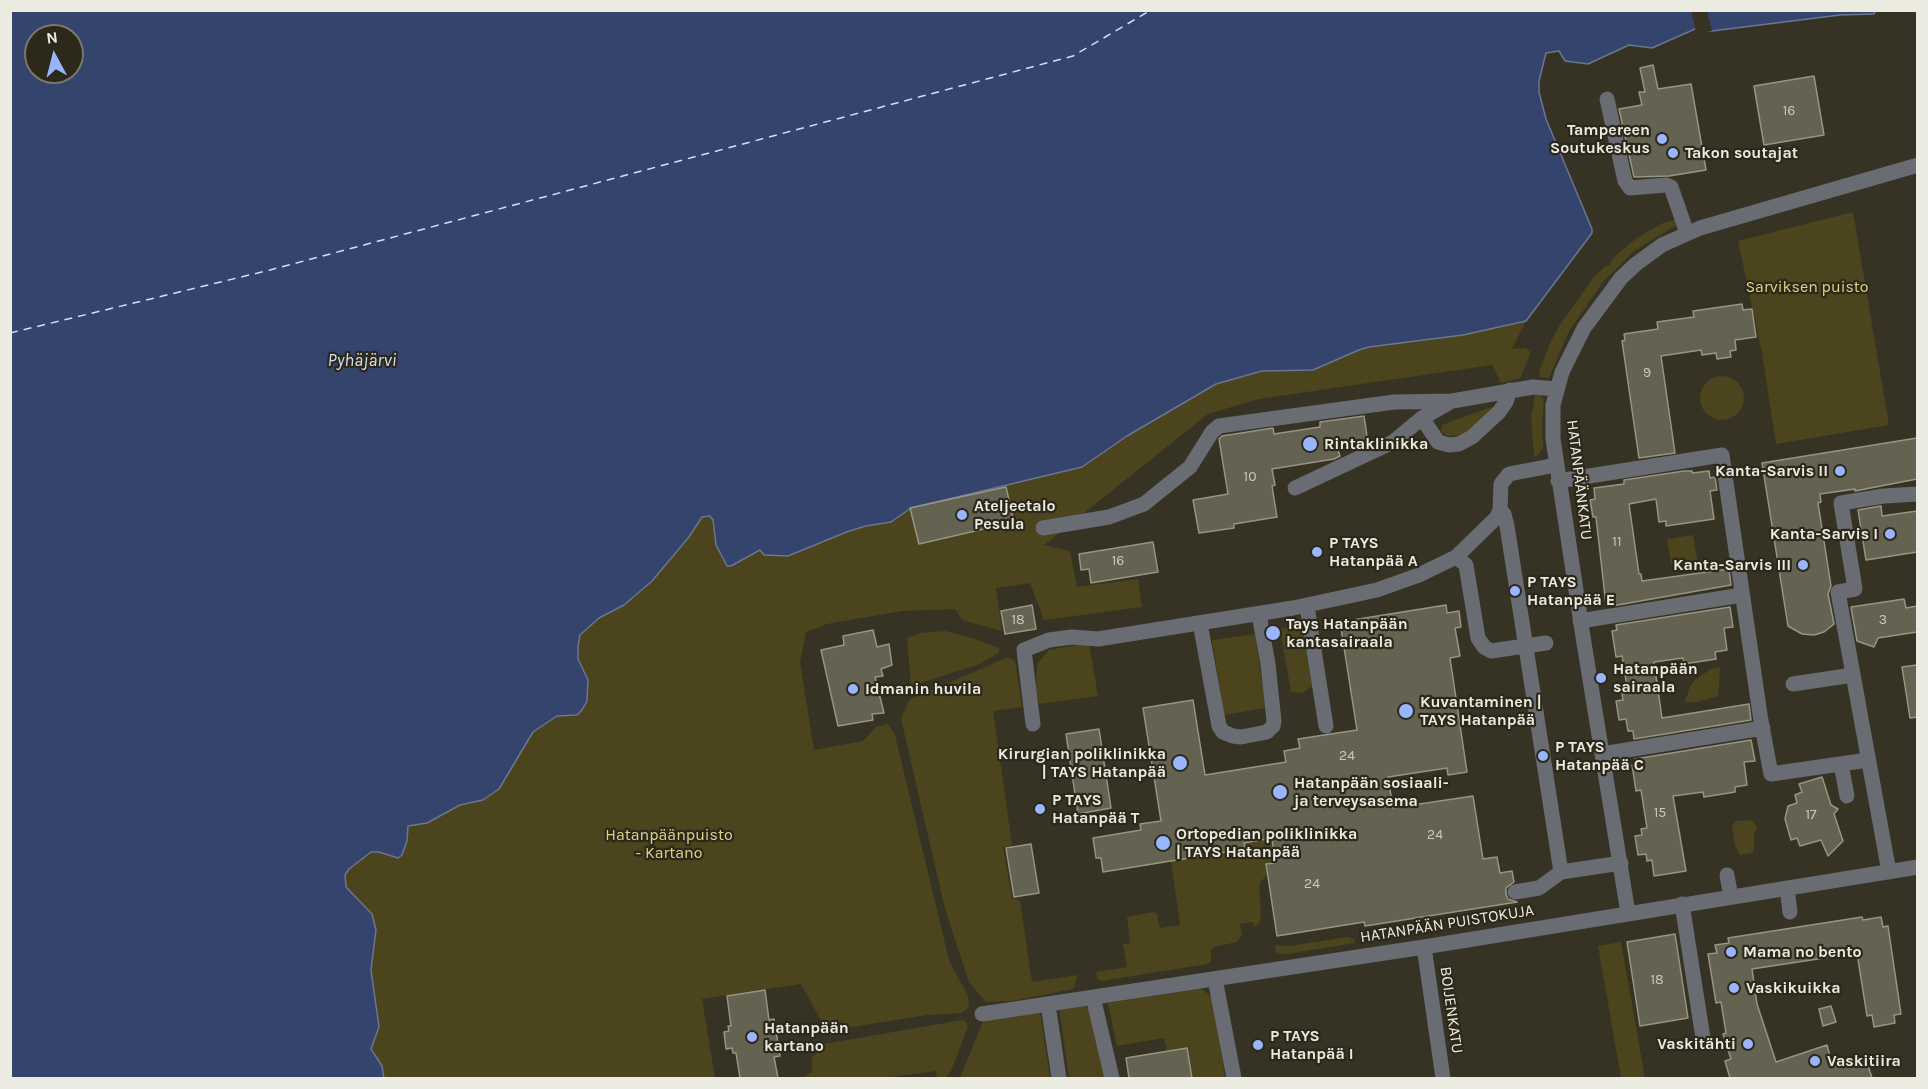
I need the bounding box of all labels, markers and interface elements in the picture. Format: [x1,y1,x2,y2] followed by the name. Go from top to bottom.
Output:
[24,24,84,84] north arrow
[45,27,59,48] text: N
[1783,103,1795,119] house number: 16
[1550,120,1650,158] place label: Tampereen Soutukeskus
[1655,132,1669,146] marker: Tampereen Soutukeskus
[1685,143,1798,163] place label: Takon soutajat
[1666,146,1680,160] marker: Takon soutajat
[1745,277,1869,297] park label: Sarviksen puisto
[327,350,397,372] water label: Pyhäjärvi
[1643,365,1651,381] house number: 9
[1562,419,1596,541] street label: HATANPÄÄNKATU
[1324,434,1428,454] place label: Rintaklinikka
[1301,435,1319,453] marker: Rintaklinikka
[1715,461,1828,481] place label: Kanta-Sarvis II
[1833,464,1847,478] marker: Kanta-Sarvis II
[1244,469,1256,485] house number: 10
[974,496,1056,534] place label: Ateljeetalo Pesula
[955,508,969,522] marker: Ateljeetalo Pesula
[1770,524,1878,544] place label: Kanta-Sarvis I
[1883,527,1897,541] marker: Kanta-Sarvis I
[1329,533,1418,571] place label: P TAYS Hatanpää A
[1612,534,1622,550] house number: 11
[1310,545,1324,559] marker: P TAYS Hatanpää A
[1112,553,1124,569] house number: 16
[1673,555,1791,575] place label: Kanta-Sarvis III
[1796,558,1810,572] marker: Kanta-Sarvis III
[1527,572,1615,610] place label: P TAYS Hatanpää E
[1508,584,1522,598] marker: P TAYS Hatanpää E
[1011,612,1025,628] house number: 18
[1879,612,1887,628] house number: 3
[1286,614,1408,652] place label: Tays Hatanpään kantasairaala
[1264,624,1282,642] marker: Tays Hatanpään kantasairaala
[1613,659,1698,697] place label: Hatanpään sairaala
[1594,671,1608,685] marker: Hatanpään sairaala
[865,679,981,699] place label: Idmanin huvila
[846,682,860,696] marker: Idmanin huvila
[1420,692,1542,730] place label: Kuvantaminen | TAYS Hatanpää
[1397,702,1415,720] marker: Kuvantaminen | TAYS Hatanpää
[1555,737,1644,775] place label: P TAYS Hatanpää C
[998,744,1166,782] place label: Kirurgian poliklinikka | TAYS Hatanpää
[1339,748,1355,764] house number: 24
[1536,749,1550,763] marker: P TAYS Hatanpää C
[1171,754,1189,772] marker: Kirurgian poliklinikka | TAYS Hatanpää
[1294,773,1449,811] place label: Hatanpään sosiaali- ja terveysasema
[1271,783,1289,801] marker: Hatanpään sosiaali- ja terveysasema
[1052,790,1139,828] place label: P TAYS Hatanpää T
[1033,802,1047,816] marker: P TAYS Hatanpää T
[1654,805,1666,821] house number: 15
[1805,807,1817,823] house number: 17
[1176,824,1357,862] place label: Ortopedian poliklinikka | TAYS Hatanpää
[605,825,733,863] park label: Hatanpäänpuisto - Kartano
[1427,827,1443,843] house number: 24
[1154,834,1172,852] marker: Ortopedian poliklinikka | TAYS Hatanpää
[1304,876,1320,892] house number: 24
[1359,901,1535,947] street label: HATANPÄÄN PUISTOKUJA
[1743,942,1862,962] place label: Mama no bento
[1724,945,1738,959] marker: Mama no bento
[1435,965,1467,1055] street label: BOIJENKATU
[1650,972,1664,988] house number: 18
[1746,978,1841,998] place label: Vaskikuikka
[1727,981,1741,995] marker: Vaskikuikka
[764,1018,849,1056] place label: Hatanpään kartano
[1270,1026,1354,1064] place label: P TAYS Hatanpää I
[745,1030,759,1044] marker: Hatanpään kartano
[1657,1034,1736,1054] place label: Vaskitähti
[1741,1037,1755,1051] marker: Vaskitähti
[1251,1038,1265,1052] marker: P TAYS Hatanpää I
[1827,1051,1901,1071] place label: Vaskitiira
[1808,1054,1822,1068] marker: Vaskitiira

